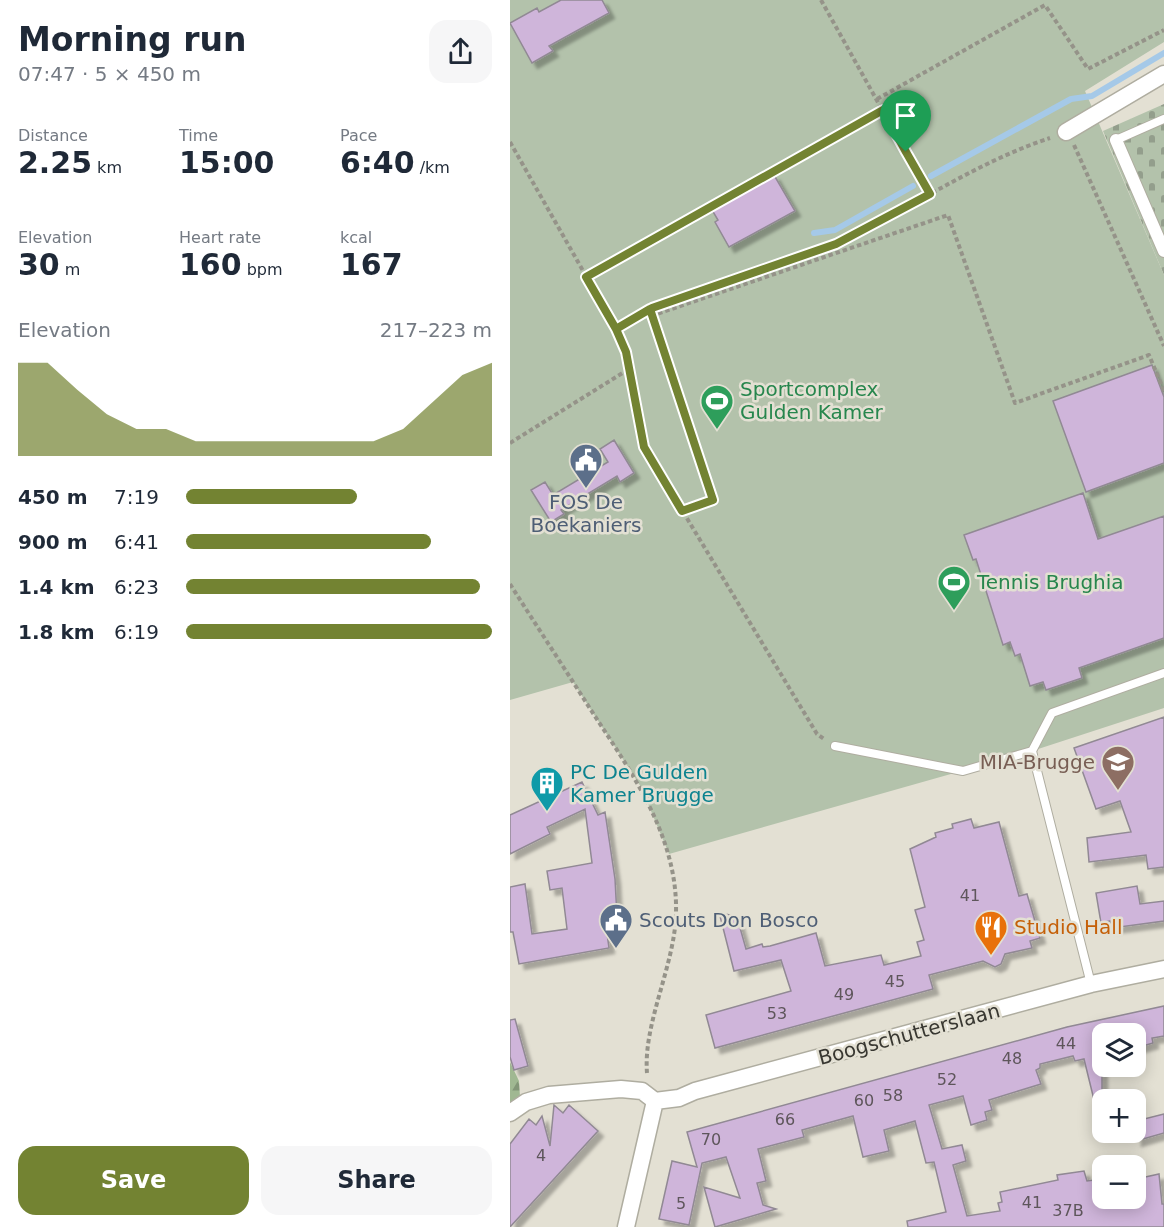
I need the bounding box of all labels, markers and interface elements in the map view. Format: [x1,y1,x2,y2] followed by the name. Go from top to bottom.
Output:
[18,20,246,59] text: Morning run
[429,20,492,83] button: share
[18,62,201,86] text: 07:47 · 5 × 450 m
[880,90,931,152] pin
[889,99,922,132] icon: arrive
[18,126,88,145] text: Distance
[179,126,218,145] text: Time
[340,126,377,145] text: Pace
[18,145,92,180] text: 2.25
[179,145,275,180] text: 15:00
[340,145,415,180] text: 6:40
[92,158,122,177] text: km
[415,158,450,177] text: /km
[18,228,92,247] text: Elevation
[179,228,261,247] text: Heart rate
[340,228,372,247] text: kcal
[18,247,60,282] text: 30
[179,247,242,282] text: 160
[340,247,403,282] text: 167
[60,260,80,279] text: m
[242,260,283,279] text: bpm
[18,318,111,342] text: Elevation
[380,318,492,342] text: 217–223 m
[740,377,884,424] place label: Sportcomplex Gulden Kamer
[699,383,735,430] sports icon: Sportcomplex Gulden Kamer
[568,442,604,489] public building icon: FOS De Boekaniers
[18,485,88,509] text: 450 m
[114,485,159,509] text: 7:19
[531,490,641,537] place label: FOS De Boekaniers
[18,530,88,554] text: 900 m
[114,530,159,554] text: 6:41
[936,564,972,611] sports icon: Tennis Brughia
[976,570,1124,594] place label: Tennis Brughia
[18,575,95,599] text: 1.4 km
[114,575,159,599] text: 6:23
[18,620,95,644] text: 1.8 km
[114,620,159,644] text: 6:19
[1100,744,1136,791] school or university icon: MIA-Brugge
[980,750,1095,774] place label: MIA-Brugge
[570,760,714,807] place label: PC De Gulden Kamer Brugge
[529,765,565,812] building icon: PC De Gulden Kamer Brugge
[960,886,980,905] house number: 41
[598,902,634,949] public building icon: Scouts Don Bosco
[639,908,819,932] place label: Scouts Don Bosco
[973,909,1009,956] restaurant icon: Studio Hall
[1014,915,1122,939] place label: Studio Hall
[885,972,905,991] house number: 45
[834,985,854,1004] house number: 49
[816,998,1002,1070] street label: Boogschutterslaan
[767,1004,787,1023] house number: 53
[1092,1023,1146,1209] map controls
[1092,1023,1146,1077] button: layers
[1056,1034,1076,1053] house number: 44
[1002,1049,1022,1068] house number: 48
[937,1070,957,1089] house number: 52
[883,1086,903,1105] house number: 58
[1092,1089,1146,1143] button: +
[854,1091,874,1110] house number: 60
[775,1110,795,1129] house number: 66
[701,1130,721,1149] house number: 70
[18,1146,249,1215] button: Save
[261,1146,492,1215] button: Share
[536,1146,546,1165] house number: 4
[1092,1155,1146,1209] button: −
[1022,1193,1042,1212] house number: 41
[676,1194,686,1213] house number: 5
[1052,1201,1084,1220] house number: 37B

